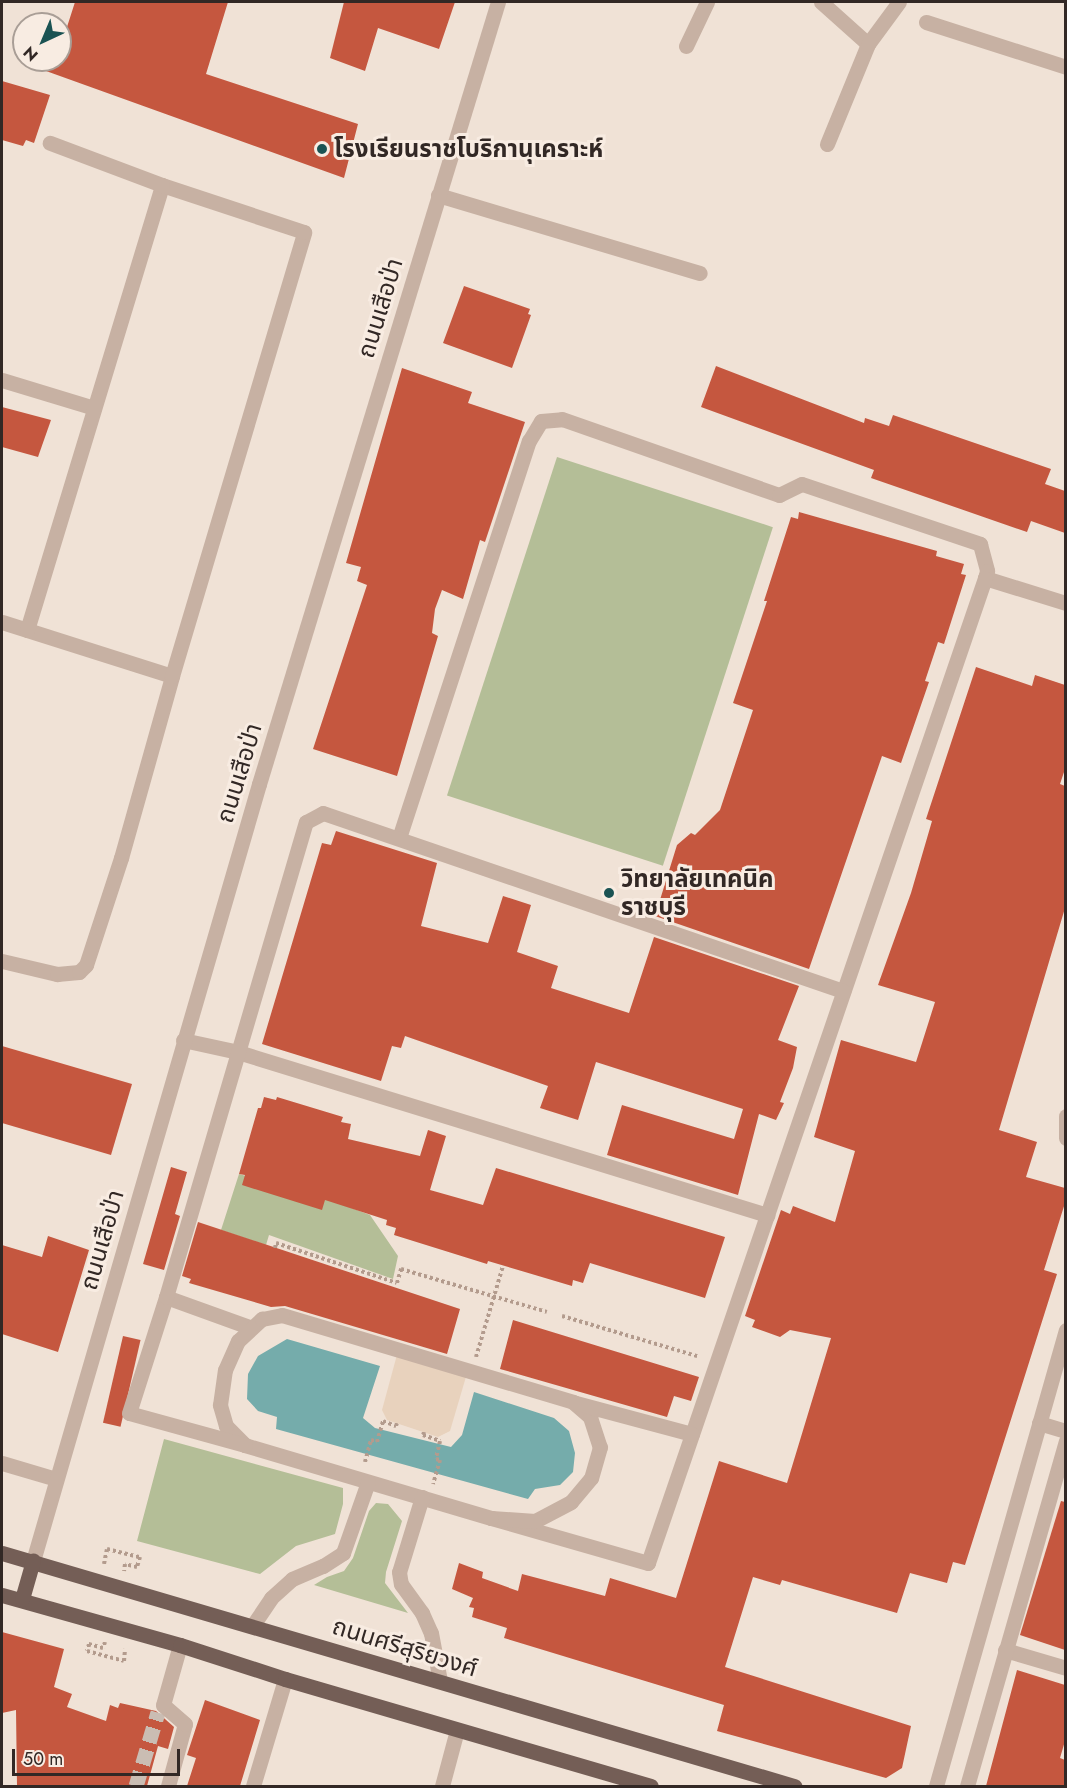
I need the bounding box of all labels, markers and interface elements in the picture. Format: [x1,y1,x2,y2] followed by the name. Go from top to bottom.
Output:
[12,12,72,72] north arrow
[18,41,43,67] text: N
[334,135,603,163] place label: โรงเรียนราชโบริกานุเคราะห์
[315,142,329,156] marker: โรงเรียนราชโบริกานุเคราะห์
[351,255,409,361] street label: ถนนเสือป่า
[210,720,268,826] street label: ถนนเสือป่า
[621,865,774,921] place label: วิทยาลัยเทคนิค ราชบุรี
[602,886,616,900] marker: วิทยาลัยเทคนิค ราชบุรี
[74,1187,130,1293] street label: ถนนเสือป่า
[329,1611,481,1683] street label: ถนนศรีสุริยวงศ์
[15,1737,183,1775] scale bar
[23,1746,63,1772] text: 50 m

